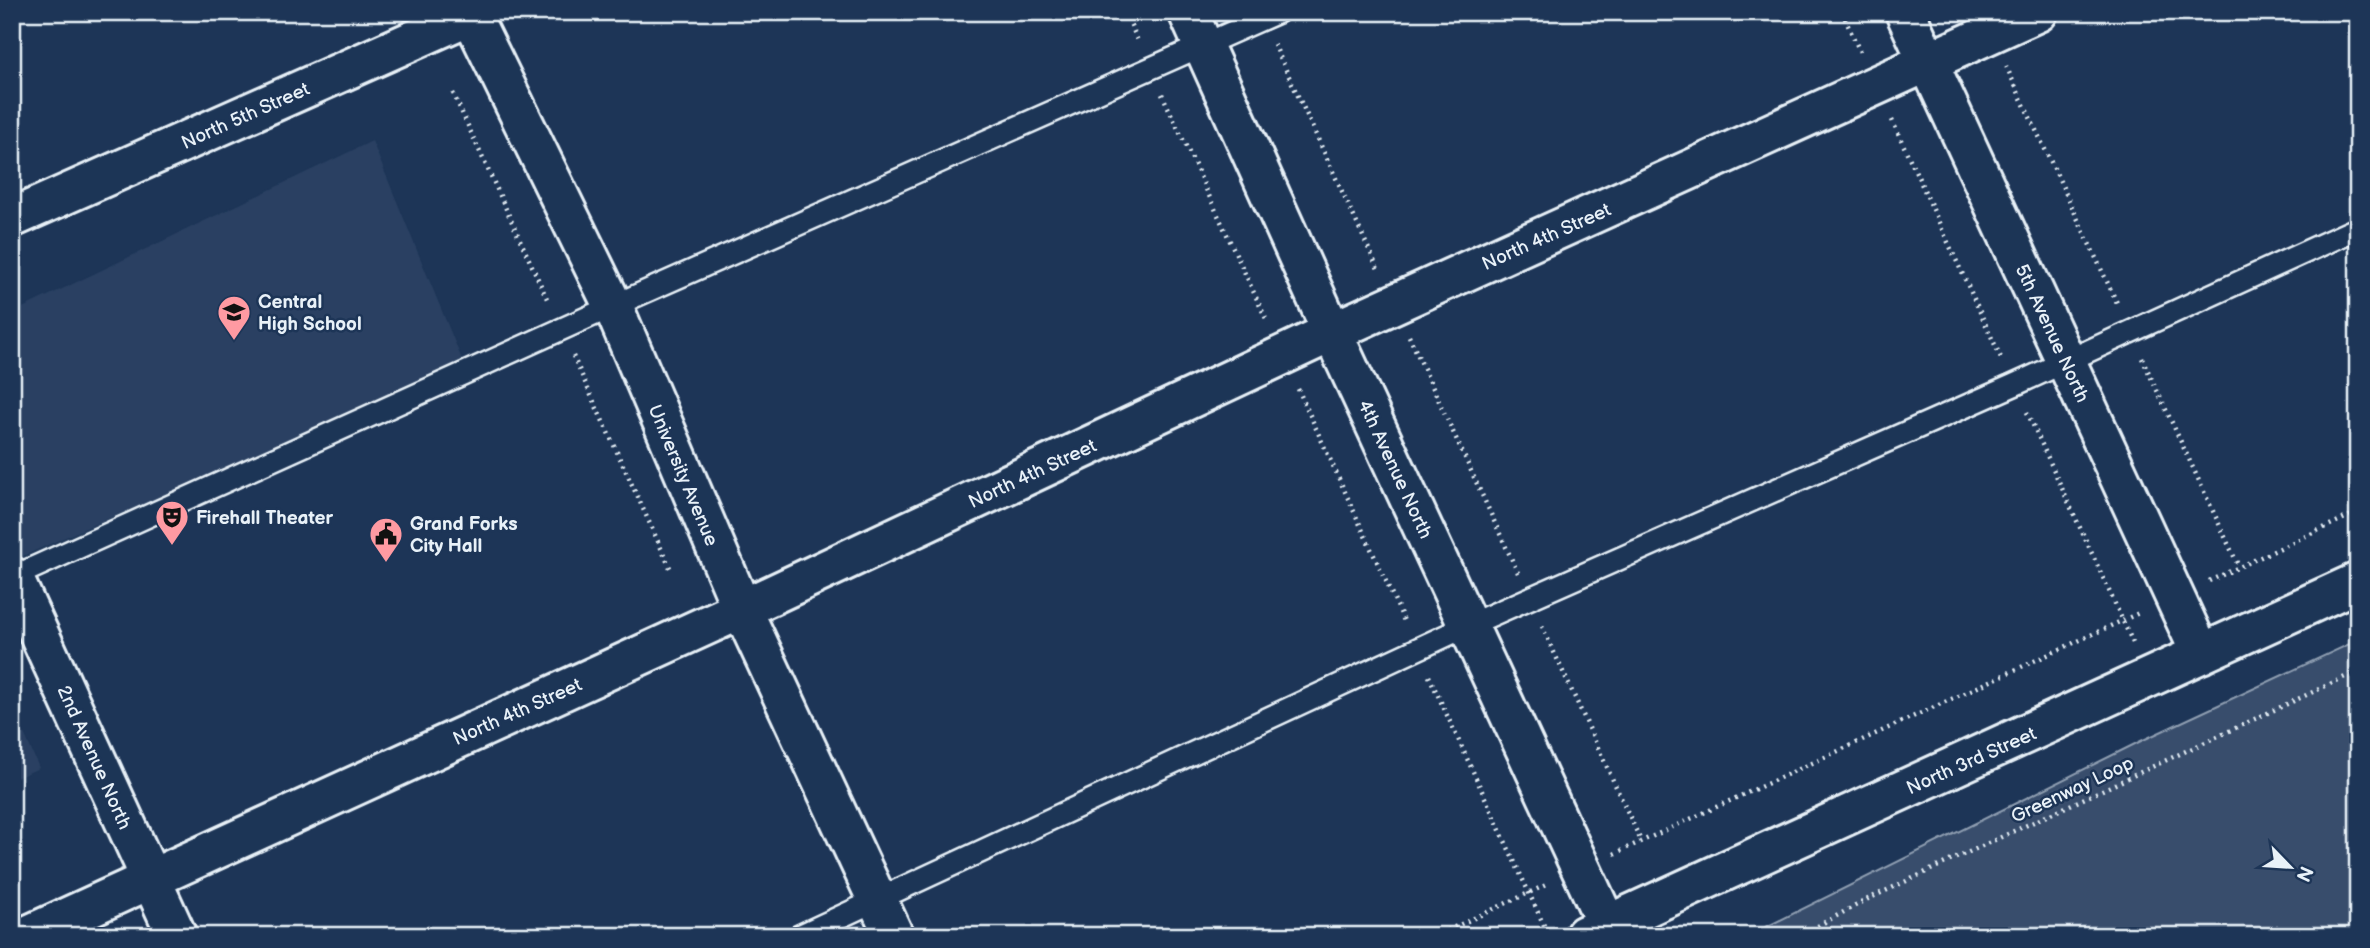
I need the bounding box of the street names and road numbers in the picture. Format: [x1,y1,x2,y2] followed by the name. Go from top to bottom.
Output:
[178,78,313,155] street label: North 5th Street
[1479,199,1615,276] street label: North 4th Street
[2010,261,2094,406] street label: 5th Avenue North
[1352,397,1437,543] street label: 4th Avenue North
[642,401,723,550] street label: University Avenue
[965,435,1100,514] street label: North 4th Street
[450,674,586,751] street label: North 4th Street
[52,682,136,833] street label: 2nd Avenue North
[1903,722,2040,800] street label: North 3rd Street
[2008,752,2138,829] street label: Greenway Loop

